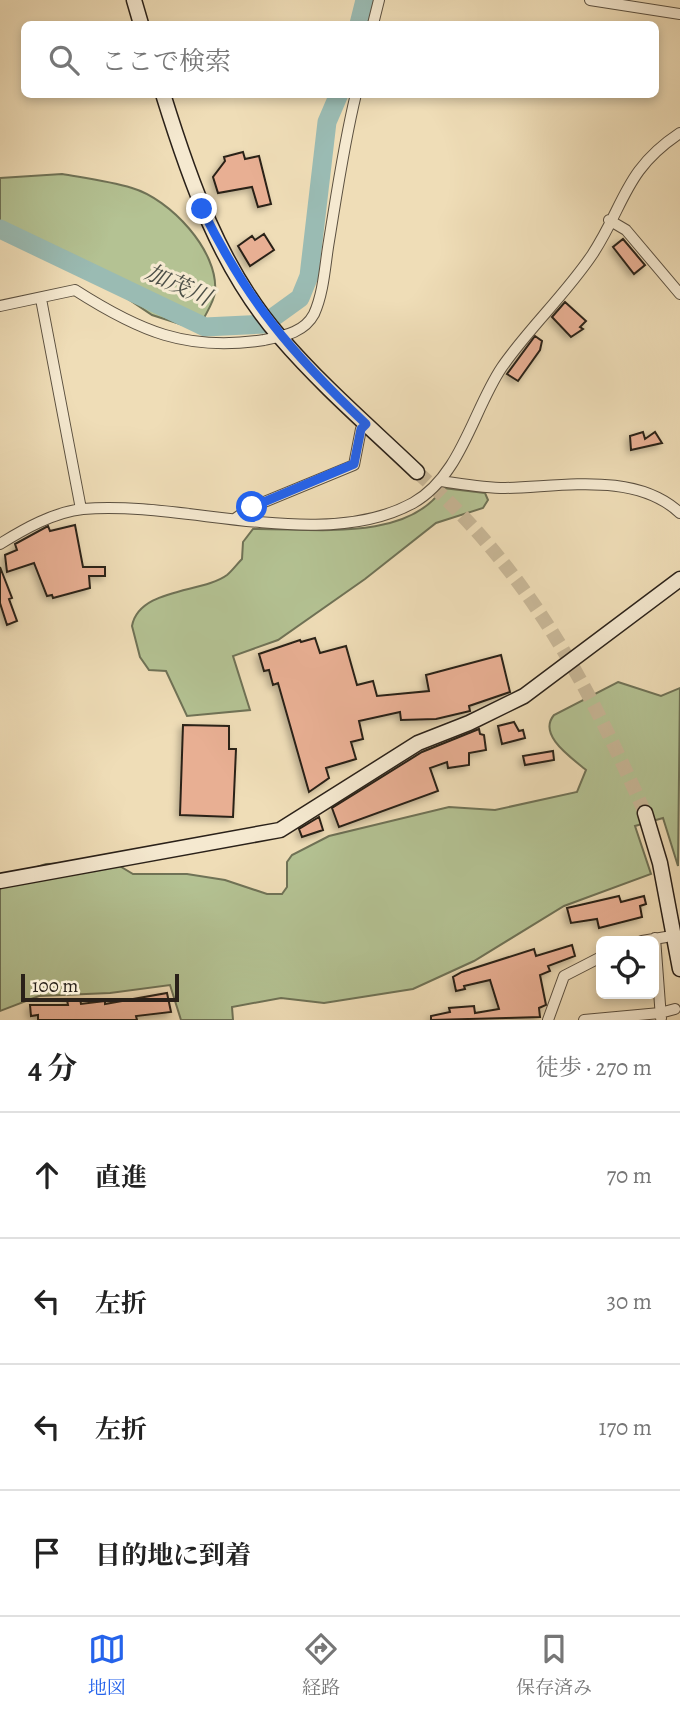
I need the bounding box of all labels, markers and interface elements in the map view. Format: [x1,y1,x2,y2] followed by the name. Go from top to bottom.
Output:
[21,21,659,98] search box
[45,41,83,79] icon: search
[101,44,231,79] text: ここで検索
[186,193,217,224] route end
[140,257,219,314] water label: 加茂川
[236,491,267,522] route start
[596,936,659,999] map controls
[596,936,659,999] button: locate
[21,971,178,1003] scale bar
[32,973,78,999] text: 100 m
[28,1048,77,1088] text: 4 分
[536,1052,652,1083] text: 徒歩 · 270 m
[28,1156,66,1194] icon: ahead
[95,1160,147,1195] text: 直進
[606,1160,652,1191] text: 70 m
[28,1282,66,1320] icon: left
[95,1286,147,1321] text: 左折
[606,1286,652,1317] text: 30 m
[28,1408,66,1446] icon: left
[95,1412,147,1447] text: 左折
[599,1412,652,1443] text: 170 m
[28,1534,66,1572] icon: arrive
[95,1538,251,1573] text: 目的地に到着
[88,1630,126,1701] tab: 地図
[302,1630,340,1701] tab: 経路
[516,1630,592,1701] tab: 保存済み

